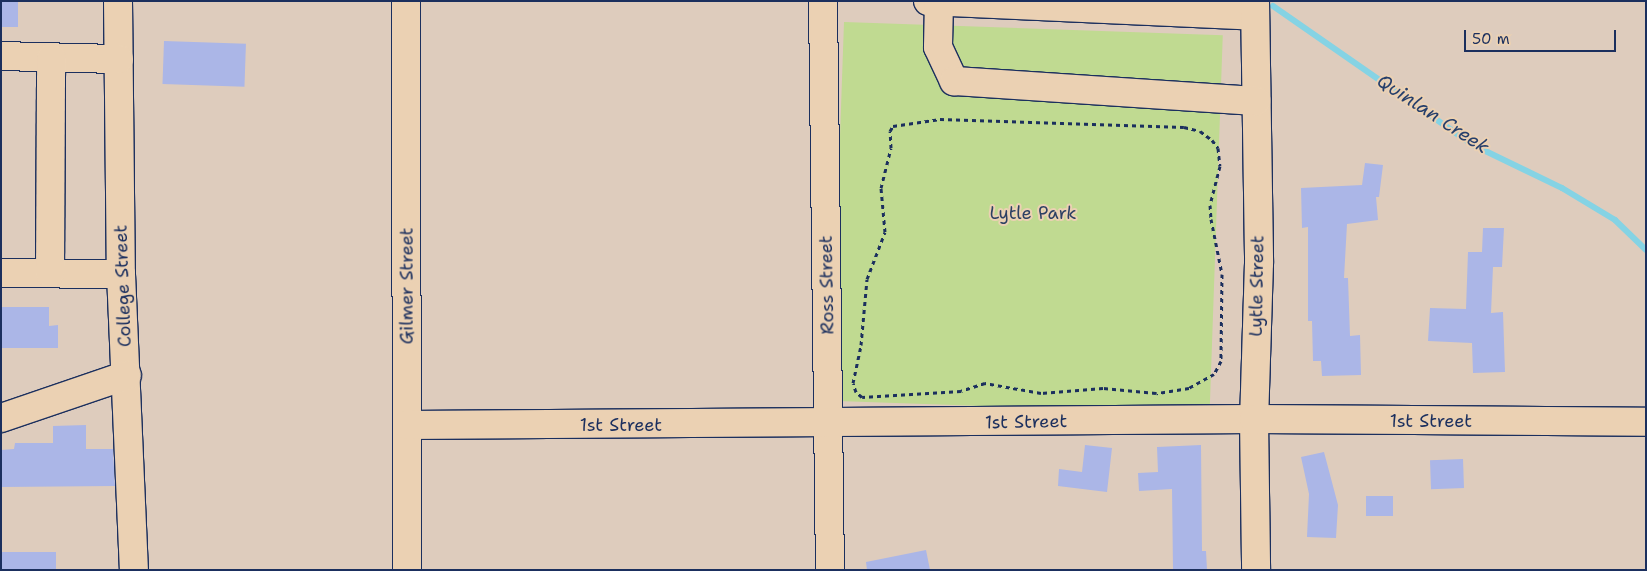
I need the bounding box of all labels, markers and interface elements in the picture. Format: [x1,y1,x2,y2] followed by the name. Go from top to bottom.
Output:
[1467,20,1620,52] scale bar
[1472,29,1510,49] text: 50 m
[1373,69,1493,159] water label: Quinlan Creek
[989,202,1077,224] park label: Lytle Park
[110,225,136,347] street label: College Street
[396,228,418,344] street label: Gilmer Street
[815,235,839,335] street label: Ross Street
[1245,235,1269,337] street label: Lytle Street
[985,410,1067,434] street label: 1st Street
[1390,410,1472,432] street label: 1st Street
[580,414,662,436] street label: 1st Street

